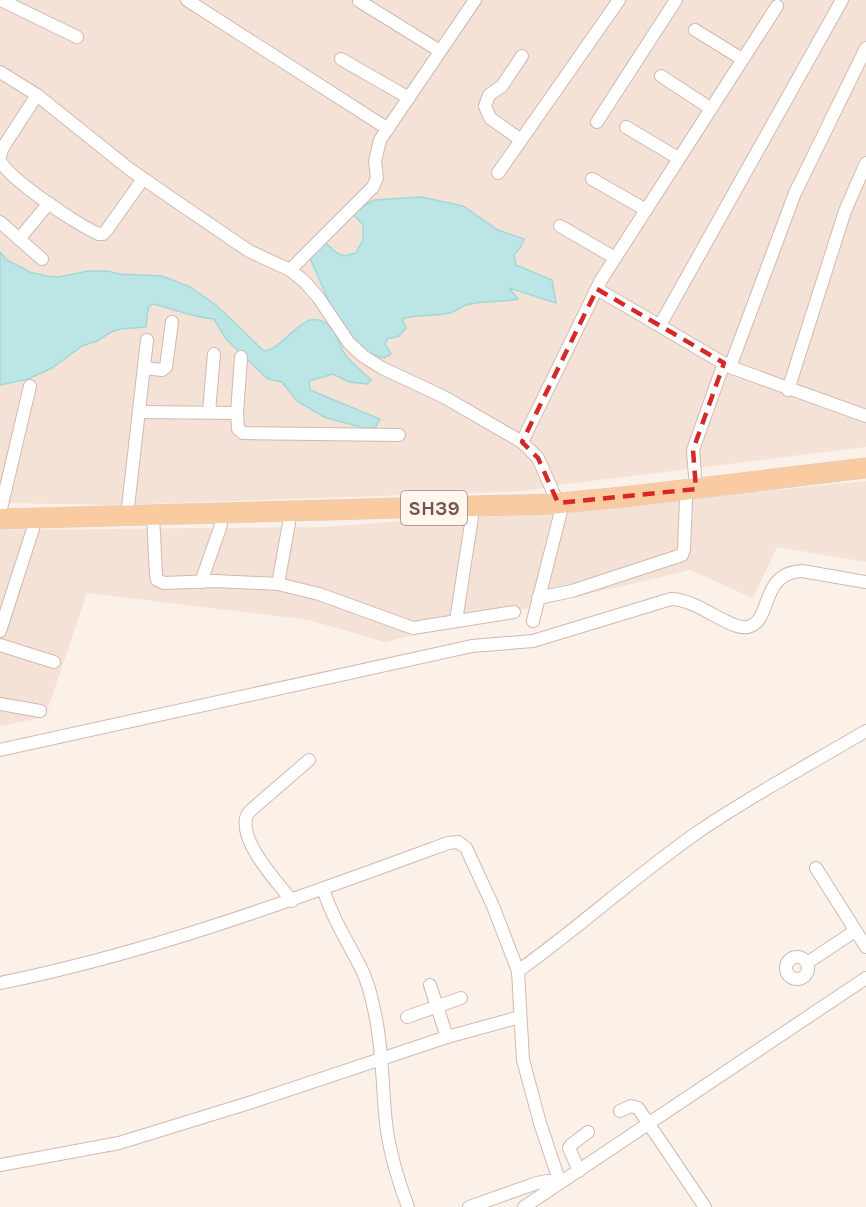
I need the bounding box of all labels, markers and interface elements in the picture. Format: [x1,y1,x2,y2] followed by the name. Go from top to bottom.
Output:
[401,491,467,525] road number: SH39

